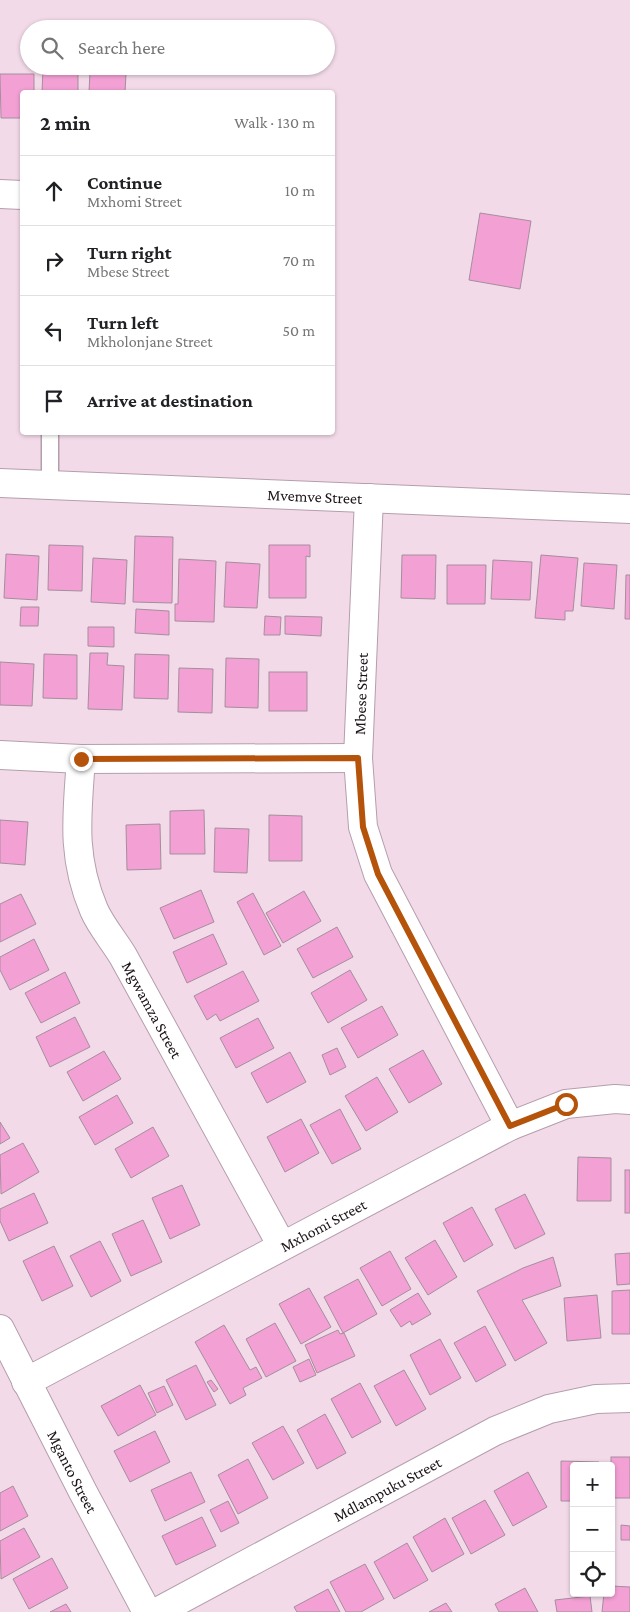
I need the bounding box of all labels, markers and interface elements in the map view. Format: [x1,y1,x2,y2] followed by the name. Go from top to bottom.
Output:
[20,20,335,75] search box
[38,34,66,62] icon: search
[78,37,165,58] text: Search here
[40,111,91,135] text: 2 min
[234,114,315,131] text: Walk · 130 m
[87,172,162,193] text: Continue
[40,177,68,205] icon: ahead
[285,182,315,199] text: 10 m
[87,193,182,210] text: Mxhomi Street
[87,242,172,263] text: Turn right
[40,247,68,275] icon: right
[283,252,315,269] text: 70 m
[87,263,169,280] text: Mbese Street
[87,312,159,333] text: Turn left
[40,317,68,345] icon: left
[283,322,315,339] text: 50 m
[87,333,213,350] text: Mkholonjane Street
[40,387,68,415] icon: arrive
[87,390,253,411] text: Arrive at destination
[267,486,363,506] street label: Mvemve Street
[351,652,371,735] street label: Mbese Street
[70,748,93,771] route end
[119,958,186,1062] street label: Mgwamza Street
[555,1093,578,1116] route start
[277,1195,370,1255] street label: Mxhomi Street
[44,1427,101,1516] street label: Mganto Street
[330,1453,444,1525] street label: Mdlampuku Street
[570,1462,615,1597] map controls
[570,1462,615,1507] button: +
[570,1507,615,1552] button: −
[570,1552,615,1597] button: locate

